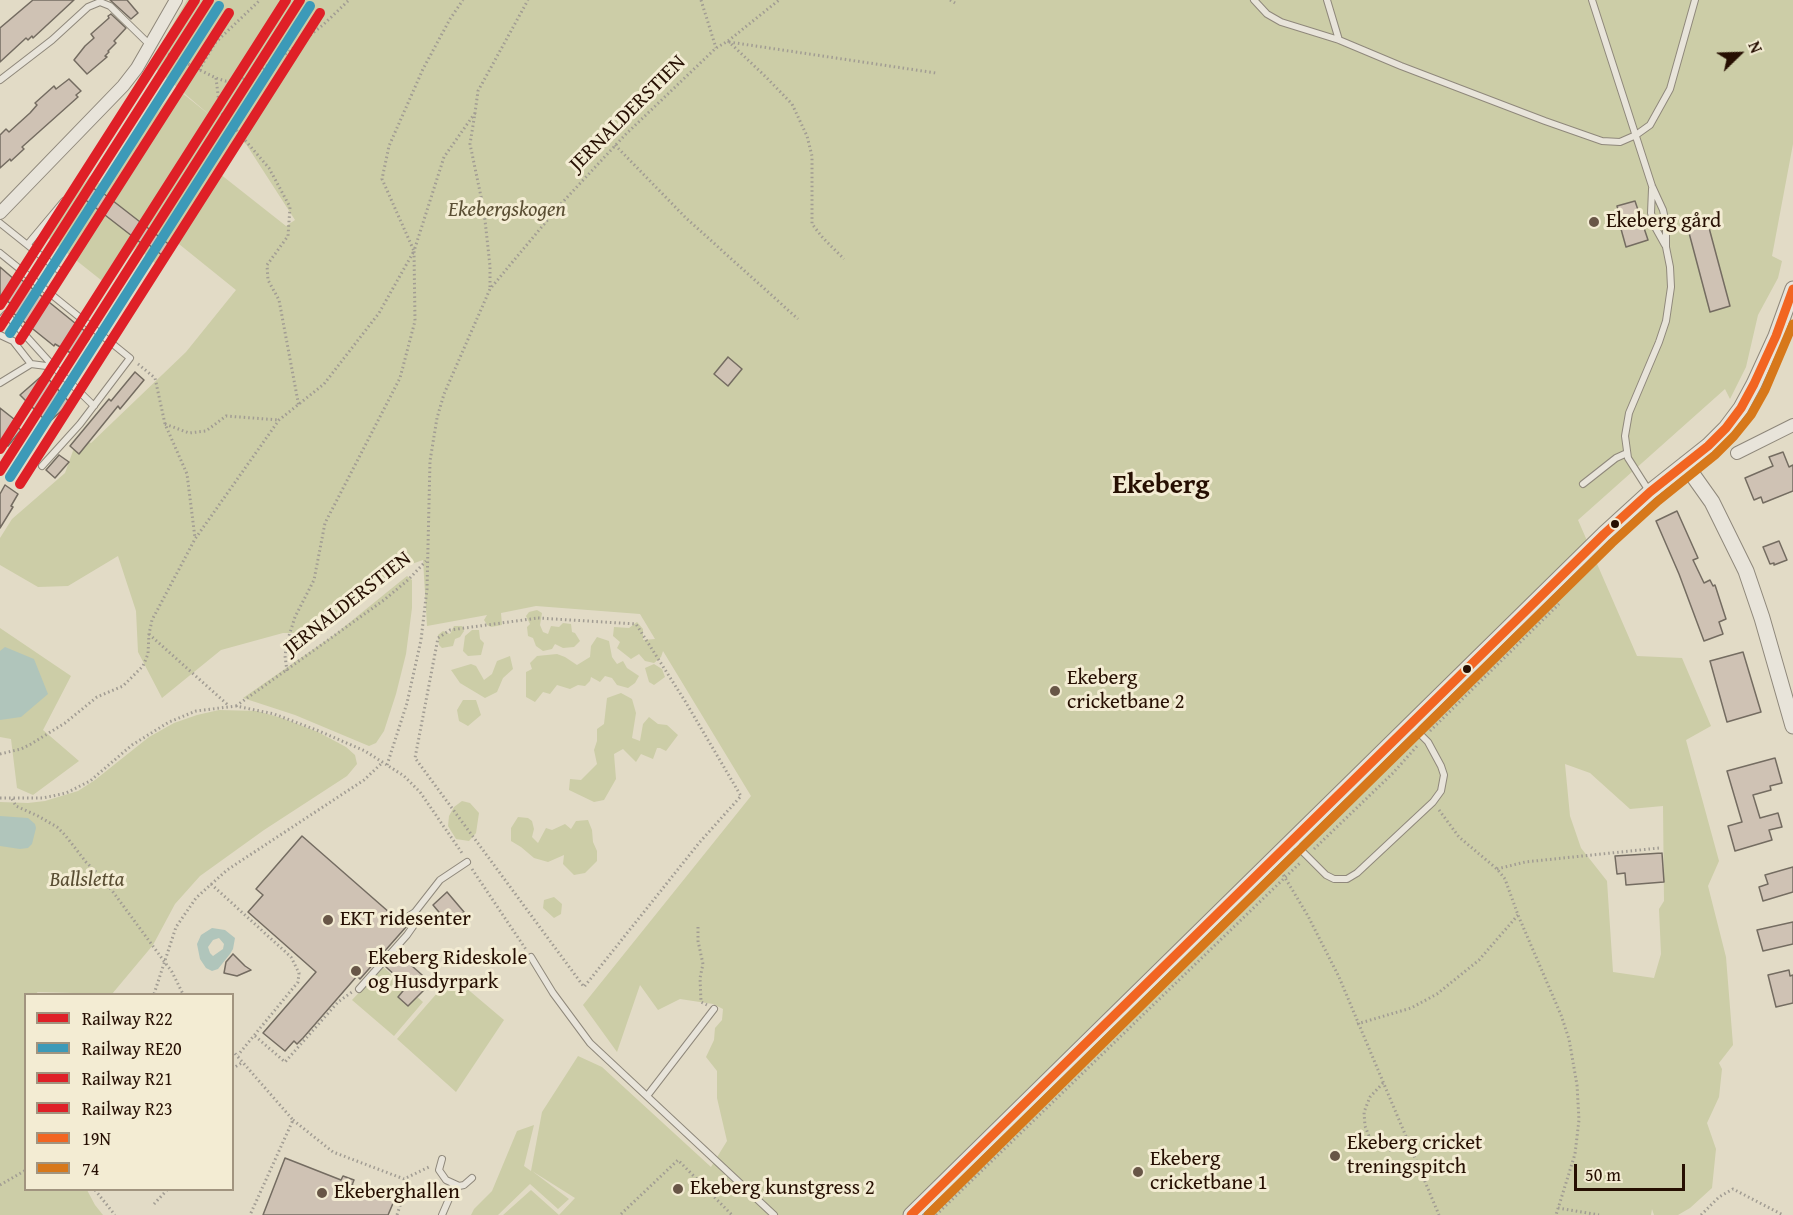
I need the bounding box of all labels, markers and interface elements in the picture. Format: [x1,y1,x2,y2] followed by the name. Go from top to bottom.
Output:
[1709,24,1769,84] north arrow
[1742,37,1769,57] text: N
[565,51,691,177] street label: JERNALDERSTIEN
[448,198,566,224] park label: Ekebergskogen
[1606,209,1721,235] place label: Ekeberg gård
[1587,215,1601,229] marker: Ekeberg gård
[1112,470,1210,502] district label: Ekeberg
[1609,518,1621,530] unlabelled marker
[279,547,417,661] street label: JERNALDERSTIEN
[1461,663,1473,675] unlabelled marker
[1067,666,1185,716] place label: Ekeberg cricketbane 2
[1048,684,1062,698] marker: Ekeberg cricketbane 2
[50,868,124,894] park label: Ballsletta
[340,907,471,933] place label: EKT ridesenter
[321,913,335,927] marker: EKT ridesenter
[368,946,527,996] place label: Ekeberg Rideskole og Husdyrpark
[349,964,363,978] marker: Ekeberg Rideskole og Husdyrpark
[24,993,234,1191] legend
[82,1005,173,1032] text: Railway R22
[82,1035,182,1062] text: Railway RE20
[82,1065,173,1092] text: Railway R21
[82,1095,173,1122] text: Railway R23
[82,1125,111,1152] text: 19N
[1347,1131,1483,1181] place label: Ekeberg cricket treningspitch
[1150,1147,1268,1197] place label: Ekeberg cricketbane 1
[1328,1149,1342,1163] marker: Ekeberg cricket treningspitch
[1577,1152,1688,1190] scale bar
[82,1155,99,1182] text: 74
[1585,1161,1621,1188] text: 50 m
[1131,1165,1145,1179] marker: Ekeberg cricketbane 1
[690,1176,875,1202] place label: Ekeberg kunstgress 2
[334,1180,460,1206] place label: Ekeberghallen
[671,1182,685,1196] marker: Ekeberg kunstgress 2
[315,1186,329,1200] marker: Ekeberghallen

